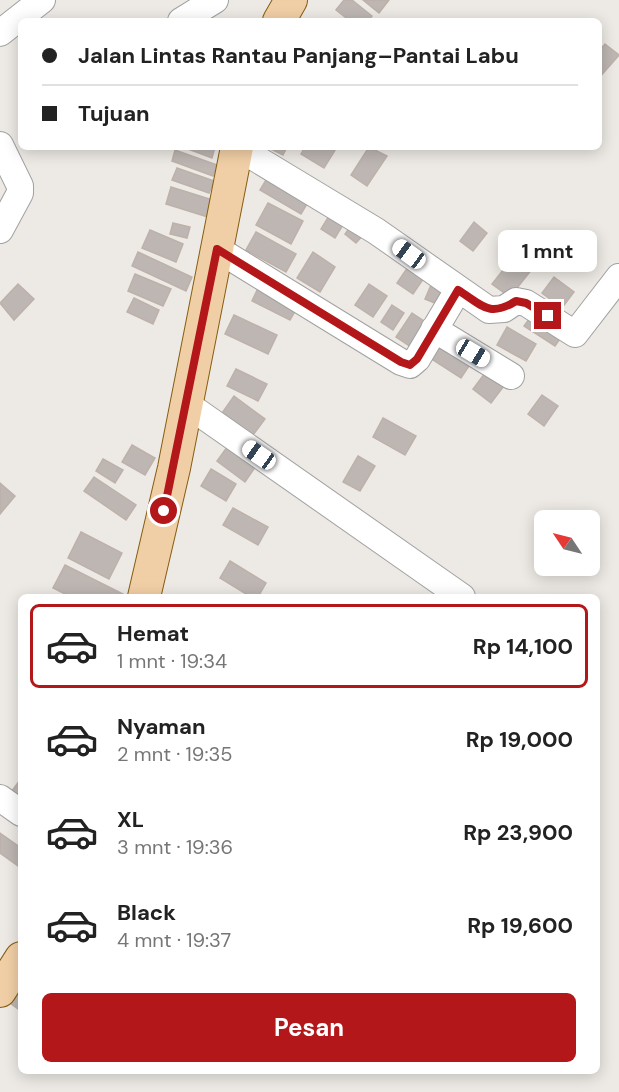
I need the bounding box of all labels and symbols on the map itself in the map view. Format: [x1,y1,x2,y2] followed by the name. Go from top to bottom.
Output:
[498,229,598,271] callout: 1 mnt
[389,236,429,272] car
[534,302,561,329] route end
[453,336,493,370] car
[239,437,279,473] car
[150,497,177,524] route start
[534,510,600,576] north arrow

